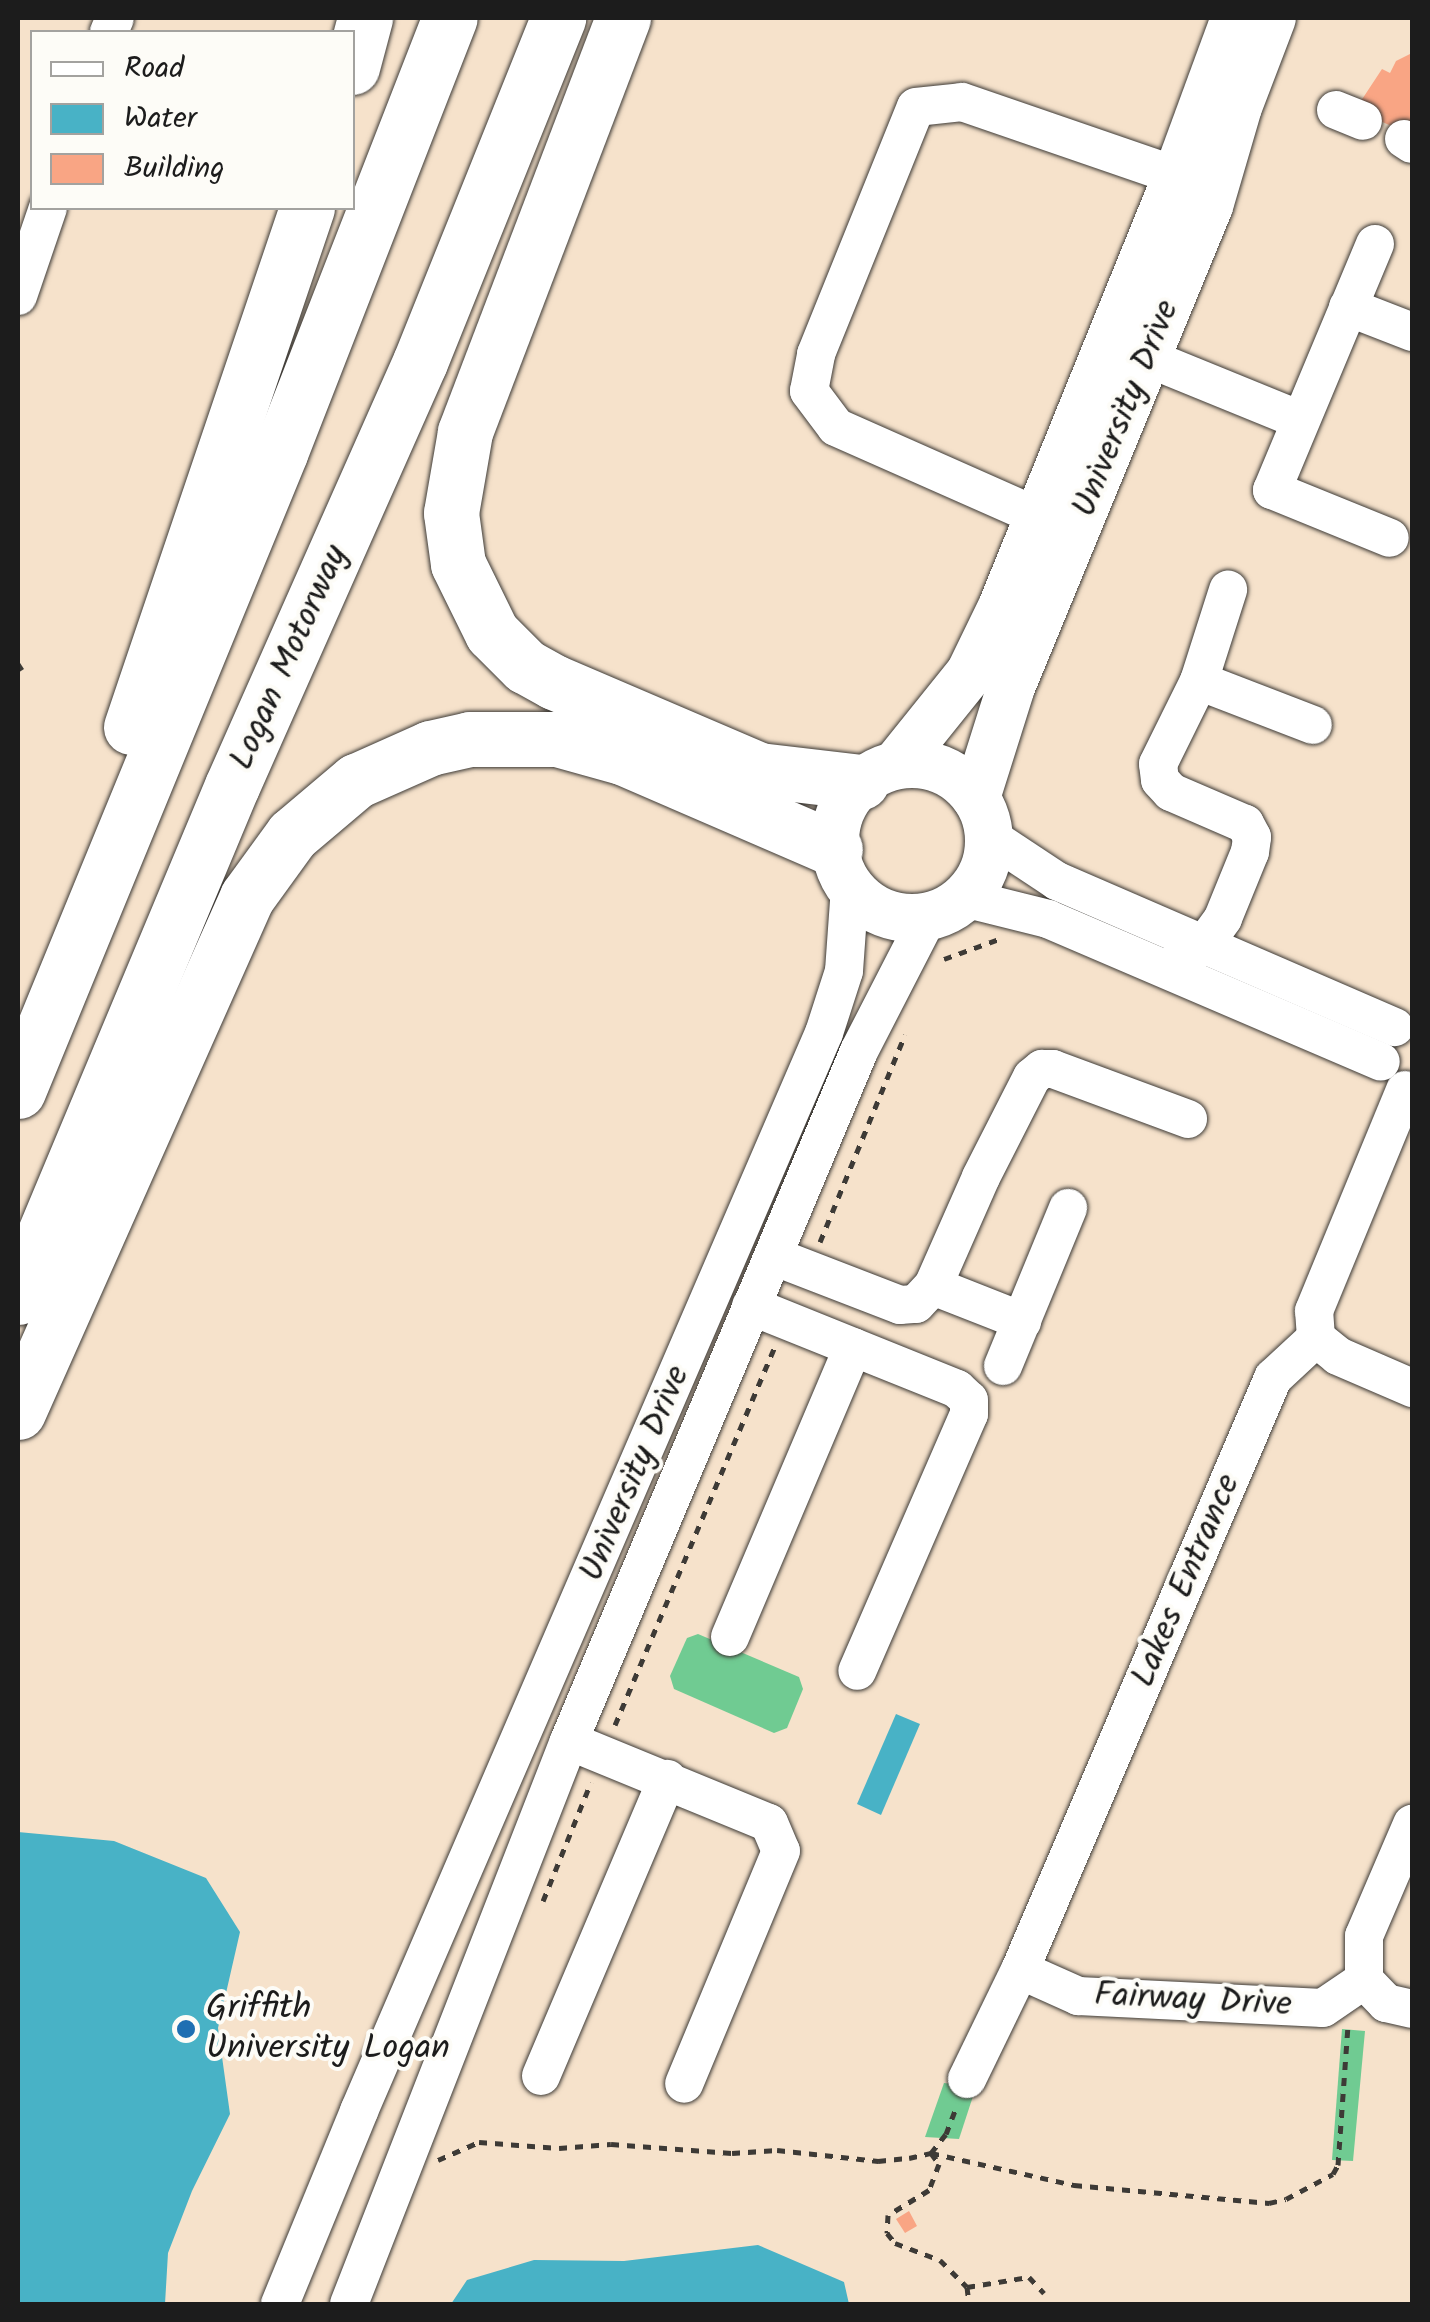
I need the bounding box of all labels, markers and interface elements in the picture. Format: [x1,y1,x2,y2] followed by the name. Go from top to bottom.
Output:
[30,30,355,210] legend
[124,45,184,93] text: Road
[124,95,197,143] text: Water
[124,145,224,193] text: Building
[1064,294,1190,524] street label: University Drive
[222,539,358,777] street label: Logan Motorway
[572,1360,700,1588] street label: University Drive
[1123,1468,1251,1694] street label: Lakes Entrance
[1093,1975,1293,2027] street label: Fairway Drive
[206,1988,450,2070] place label: Griffith University Logan
[175,2018,197,2040] marker: Griffith University Logan

